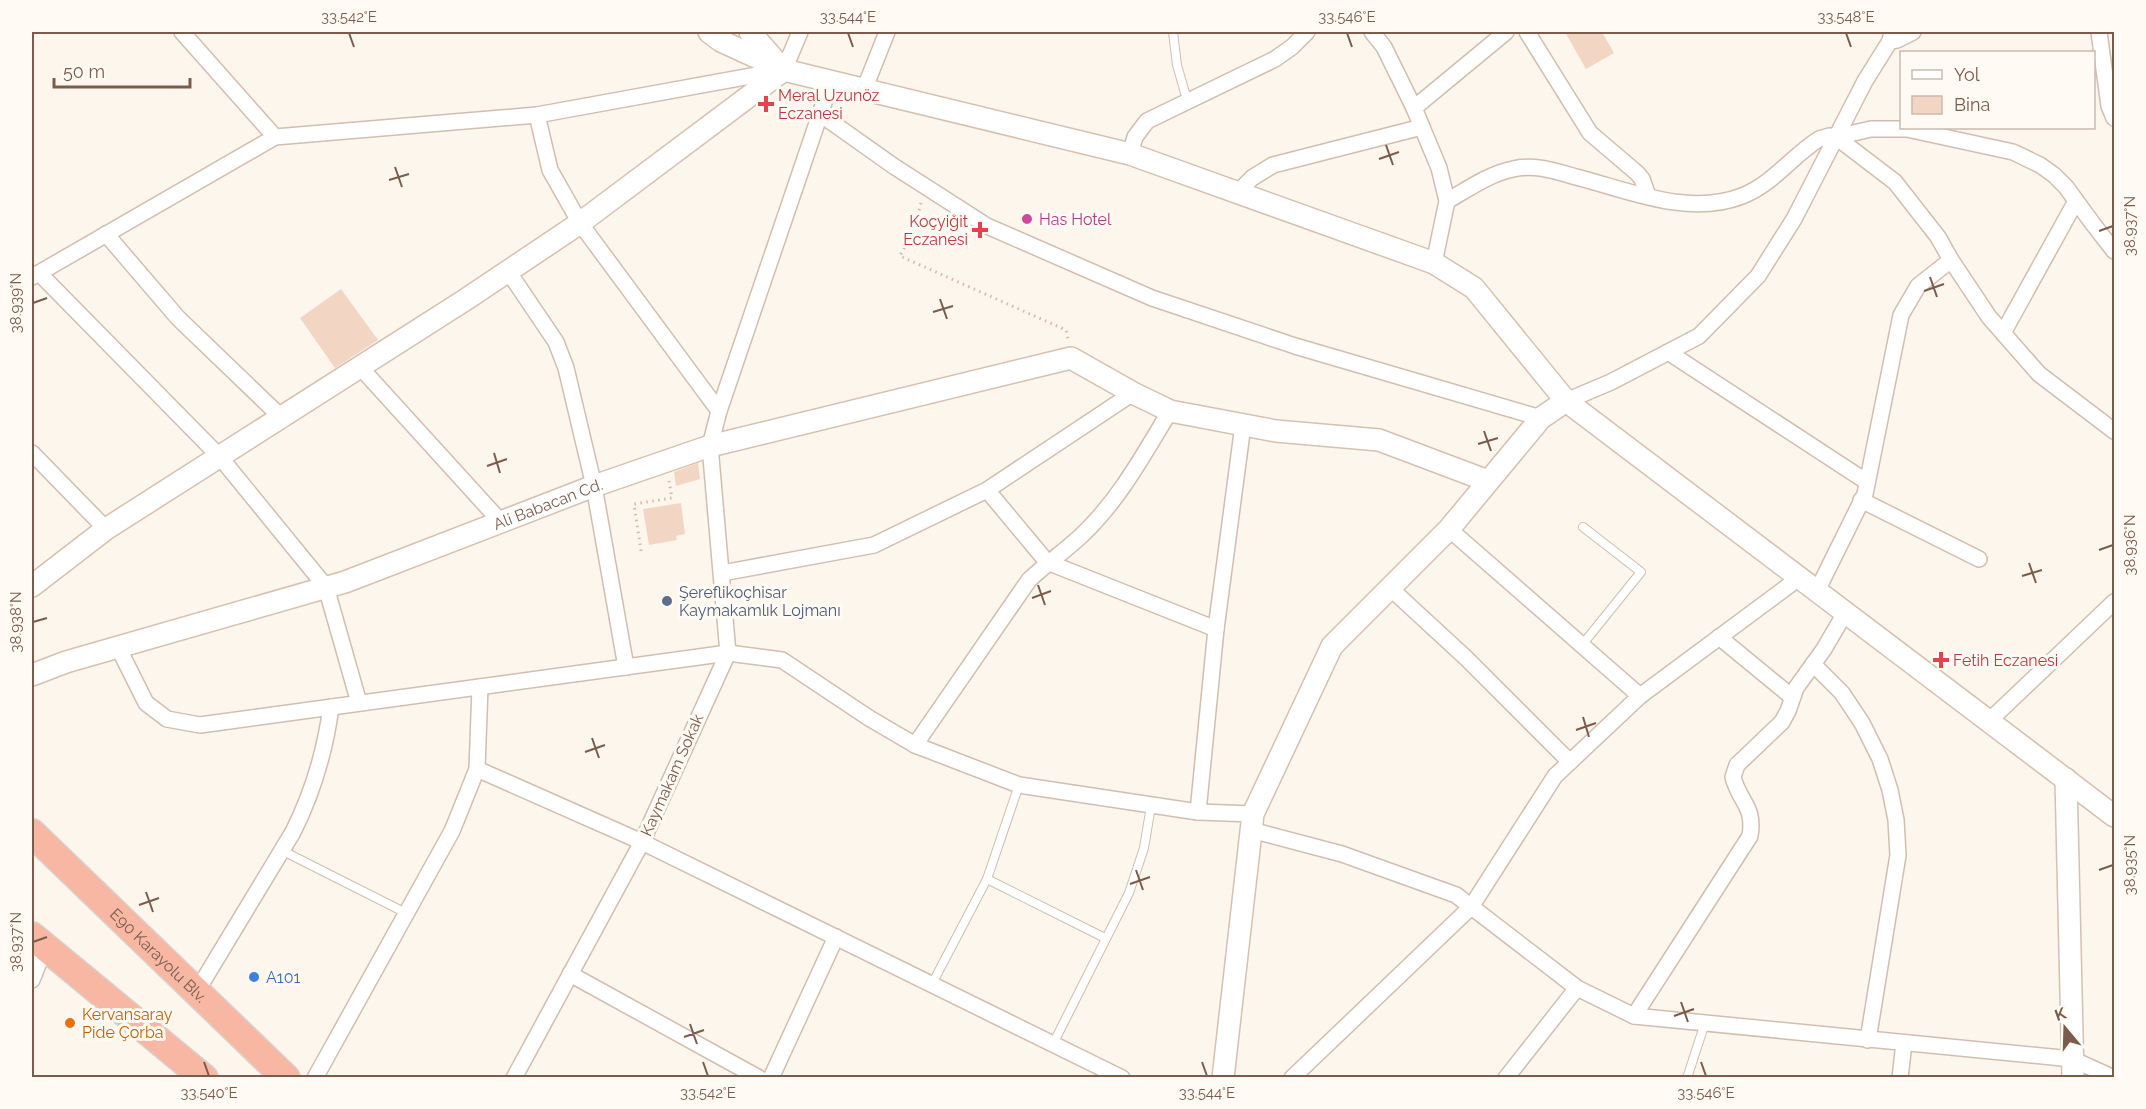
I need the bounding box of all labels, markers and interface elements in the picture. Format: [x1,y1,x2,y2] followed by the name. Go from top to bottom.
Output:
[321,8,377,26] text: 33.542°E
[820,8,876,26] text: 33.544°E
[1318,8,1376,26] text: 33.546°E
[1817,8,1875,26] text: 33.548°E
[54,51,190,89] scale bar
[1900,51,2095,129] legend
[63,61,105,82] text: 50 m
[1954,64,1980,85] text: Yol
[778,86,880,123] place label: Meral Uzunöz Eczanesi
[1954,94,1990,115] text: Bina
[759,97,773,111] marker: Meral Uzunöz Eczanesi
[2121,196,2139,256] text: 38.937°N
[1039,210,1112,229] place label: Has Hotel
[903,212,969,249] place label: Koçyiğit Eczanesi
[1020,212,1034,226] marker: Has Hotel
[973,223,987,237] marker: Koçyiğit Eczanesi
[7,273,25,333] text: 38.939°N
[490,474,605,533] street label: Ali Babacan Cd.
[2121,514,2139,576] text: 38.936°N
[679,583,841,620] place label: Şereflikoçhisar Kaymakamlık Lojmanı
[7,591,25,653] text: 38.938°N
[660,594,674,608] marker: Şereflikoçhisar Kaymakamlık Lojmanı
[1953,651,2058,670] place label: Fetih Eczanesi
[1934,653,1948,667] marker: Fetih Eczanesi
[637,711,708,839] street label: Kaymakam Sokak
[2121,835,2139,895] text: 38.935°N
[106,904,211,1006] street label: E90 Karayolu Blv.
[7,912,25,972] text: 38.937°N
[266,968,300,987] place label: A101
[247,970,261,984] marker: A101
[2035,998,2095,1058] north arrow
[2052,1003,2069,1025] text: K
[82,1005,173,1042] place label: Kervansaray Pide Çorba
[63,1016,77,1030] marker: Kervansaray Pide Çorba
[180,1084,238,1102] text: 33.540°E
[680,1084,736,1102] text: 33.542°E
[1179,1084,1235,1102] text: 33.544°E
[1677,1084,1735,1102] text: 33.546°E

